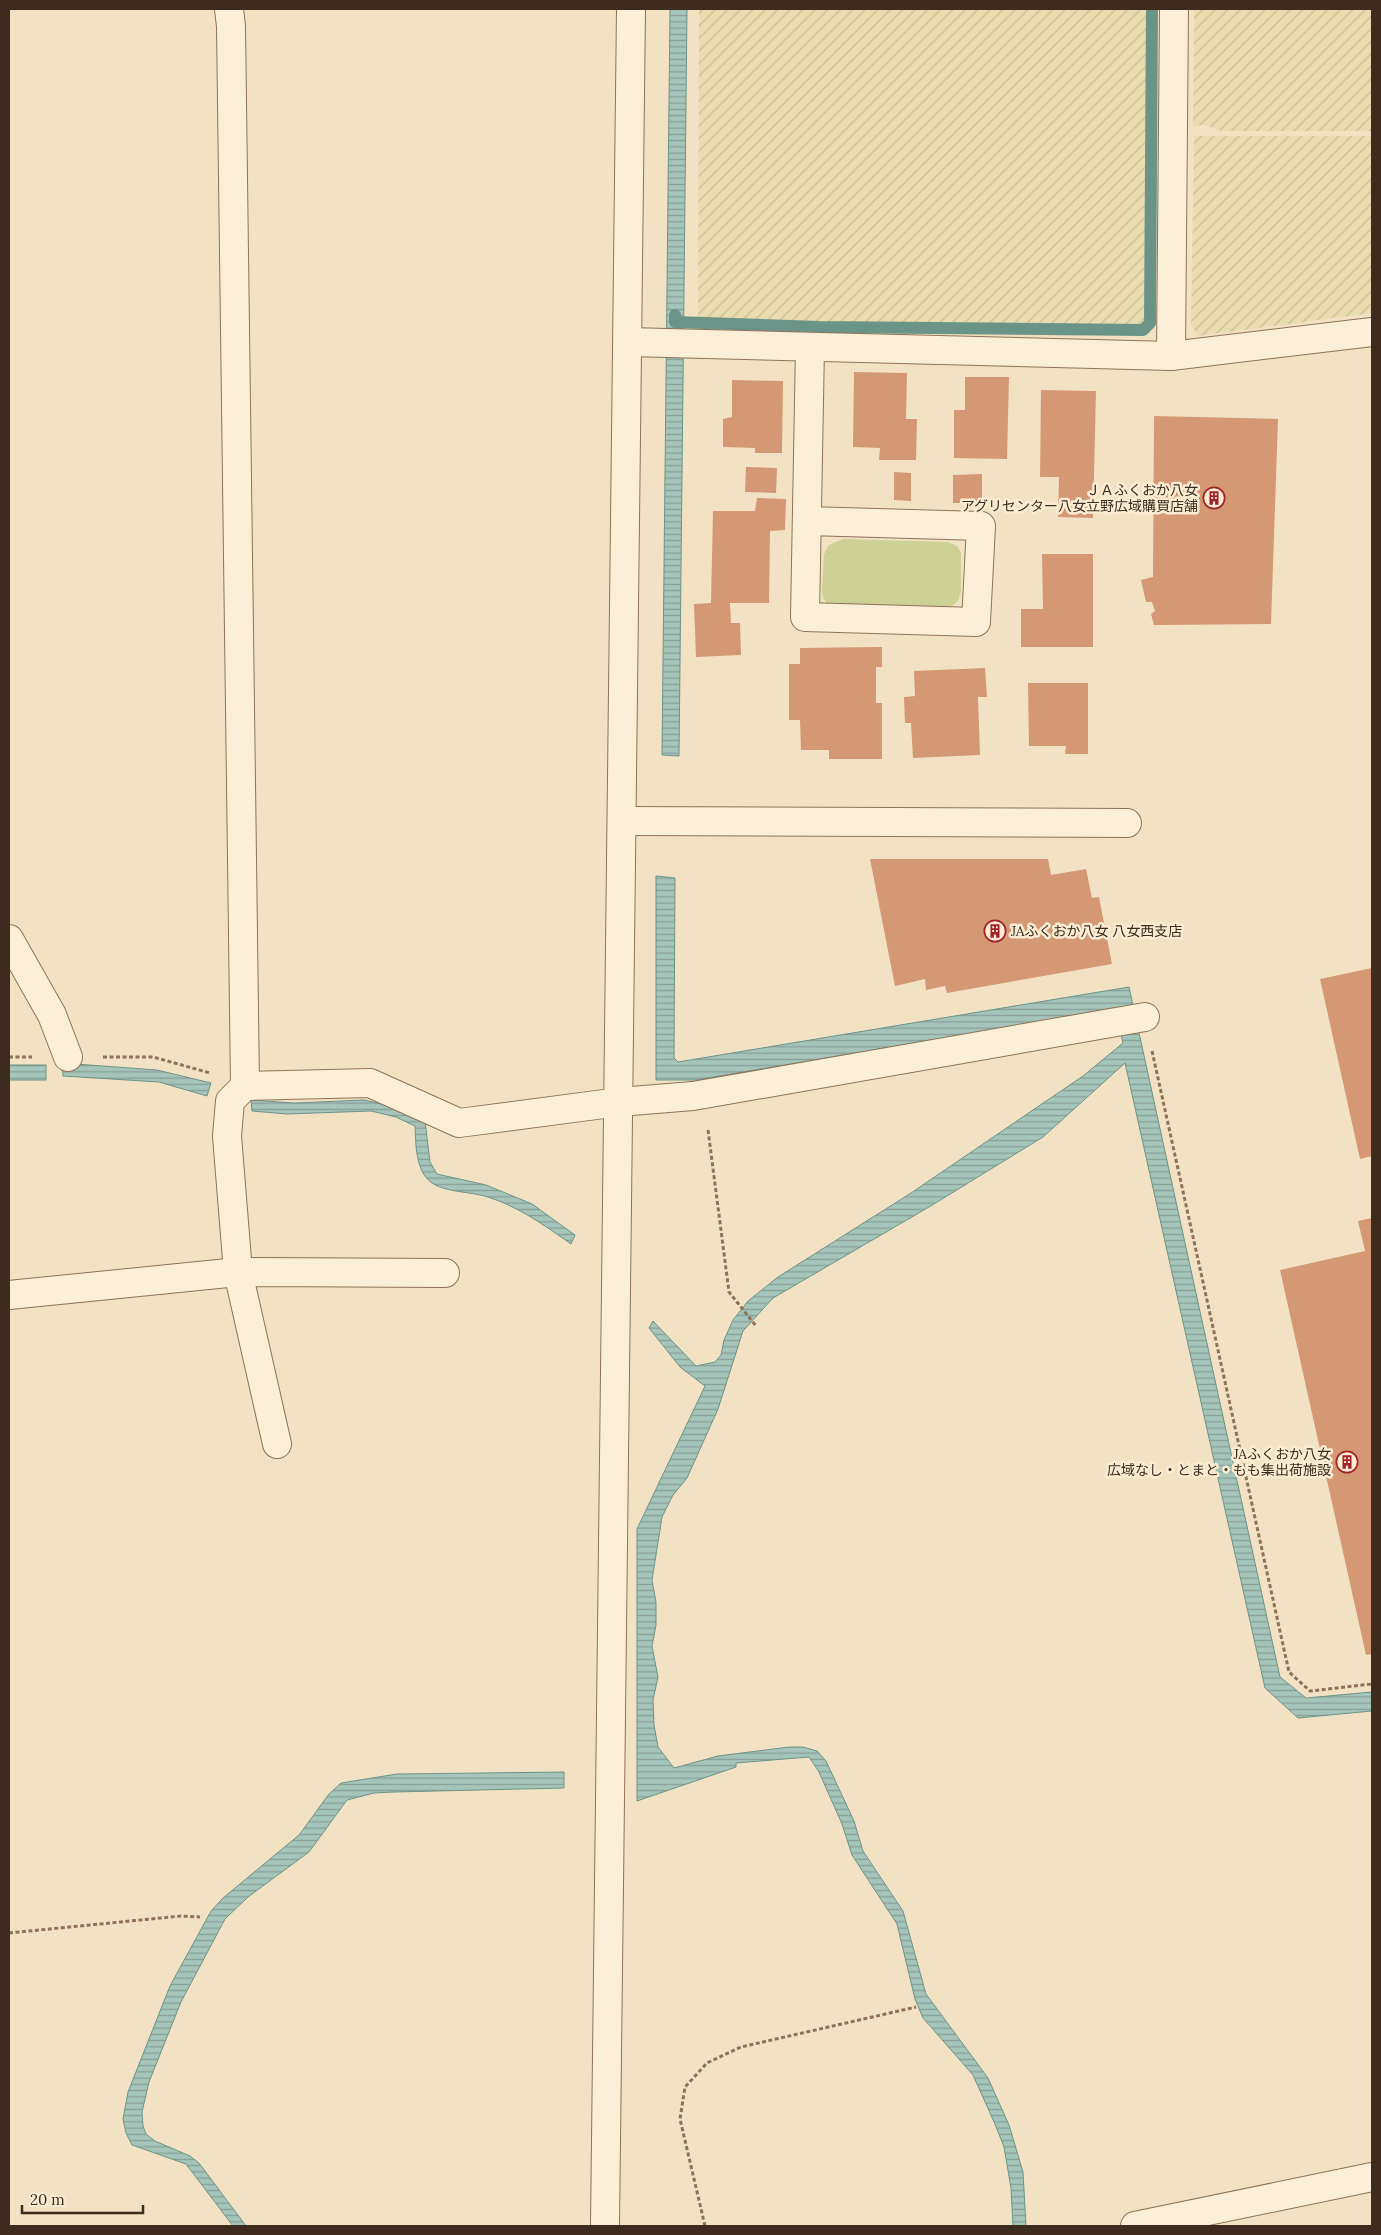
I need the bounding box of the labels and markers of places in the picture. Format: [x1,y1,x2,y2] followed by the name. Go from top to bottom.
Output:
[961,481,1198,515] place label: ＪＡふくおか八女 アグリセンター八女立野広域購買店舗
[1202,486,1226,510] building icon: ＪＡふくおか八女 アグリセンター八女立野広域購買店舗
[983,919,1007,943] building icon: JAふくおか八女 八女西支店
[1010,922,1182,940] place label: JAふくおか八女 八女西支店
[1107,1445,1331,1479] place label: JAふくおか八女 広域なし・とまと・もも集出荷施設
[1335,1450,1359,1474] building icon: JAふくおか八女 広域なし・とまと・もも集出荷施設

